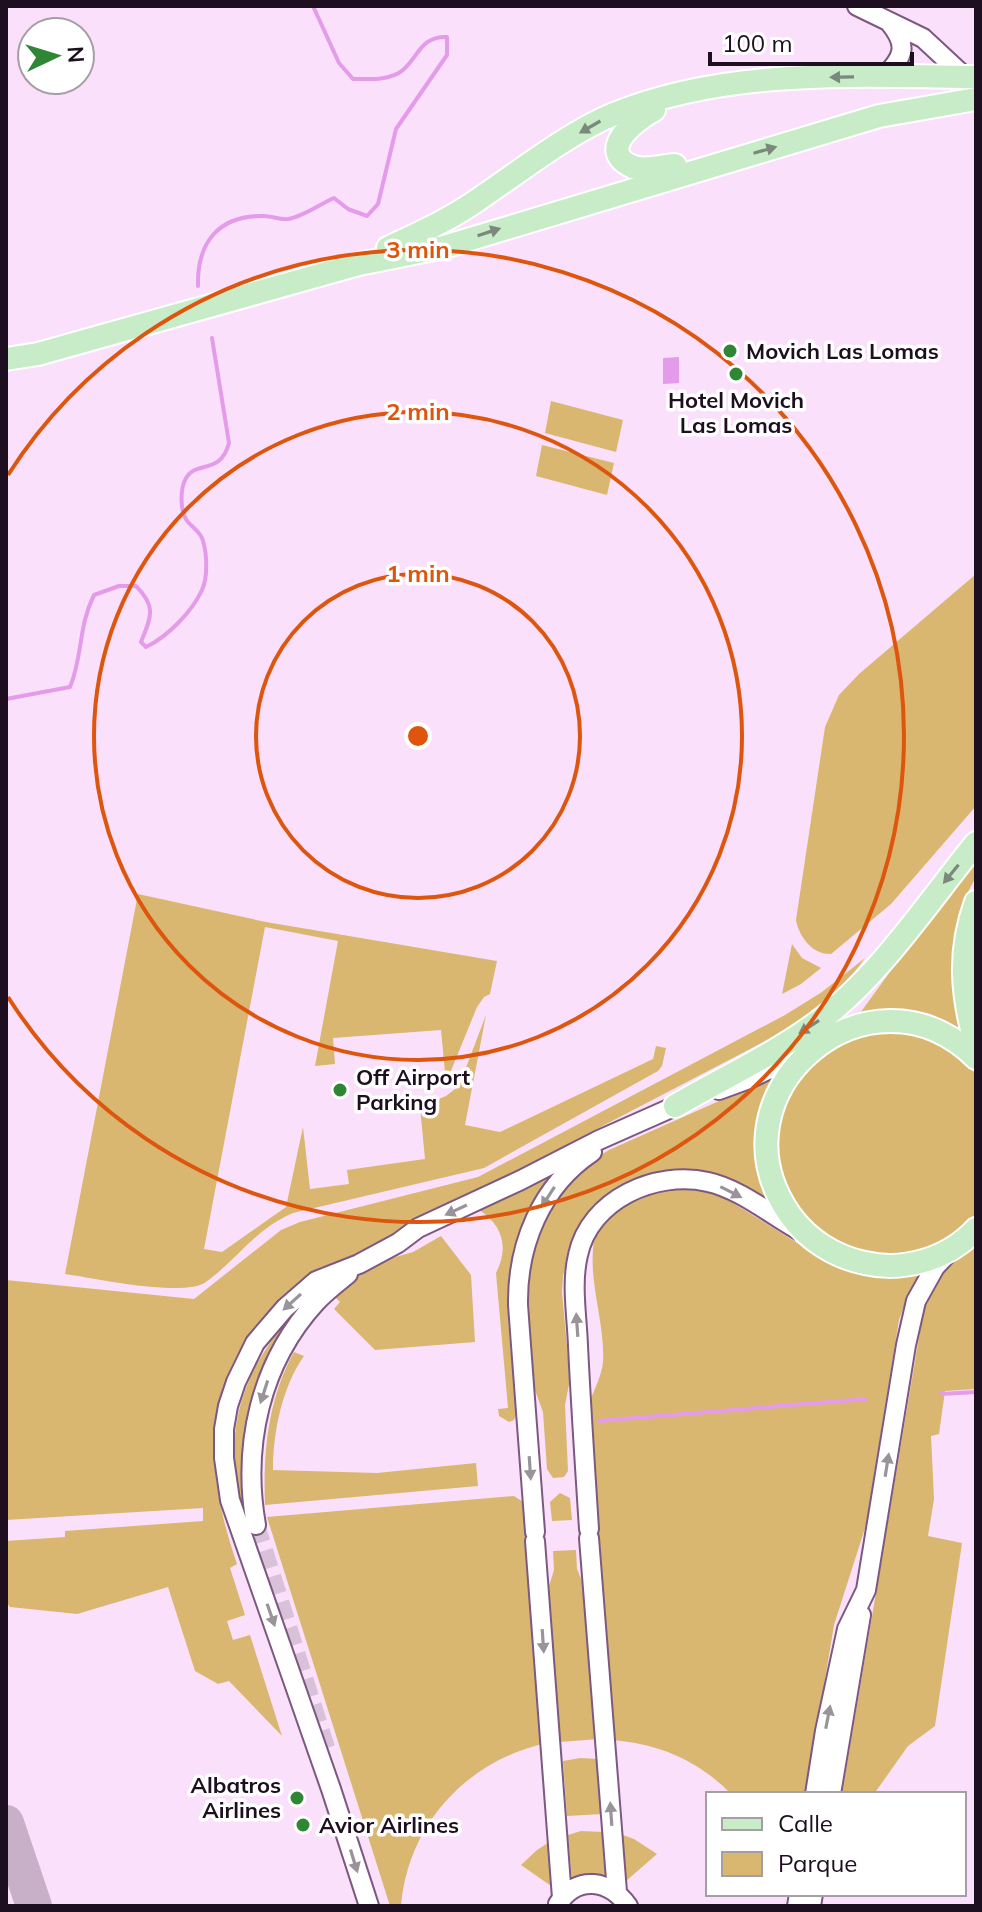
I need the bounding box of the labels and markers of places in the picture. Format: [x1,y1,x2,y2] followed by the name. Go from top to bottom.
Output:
[746,337,939,365] place label: Movich Las Lomas
[721,342,739,360] marker: Movich Las Lomas
[727,365,745,383] marker: Hotel Movich Las Lomas
[668,386,804,439] place label: Hotel Movich Las Lomas
[404,722,432,750] centre of rings
[356,1063,470,1116] place label: Off Airport Parking
[331,1081,349,1099] marker: Off Airport Parking
[191,1771,281,1824] place label: Albatros Airlines
[288,1789,306,1807] marker: Albatros Airlines
[319,1811,459,1839] place label: Avior Airlines
[294,1816,312,1834] marker: Avior Airlines

